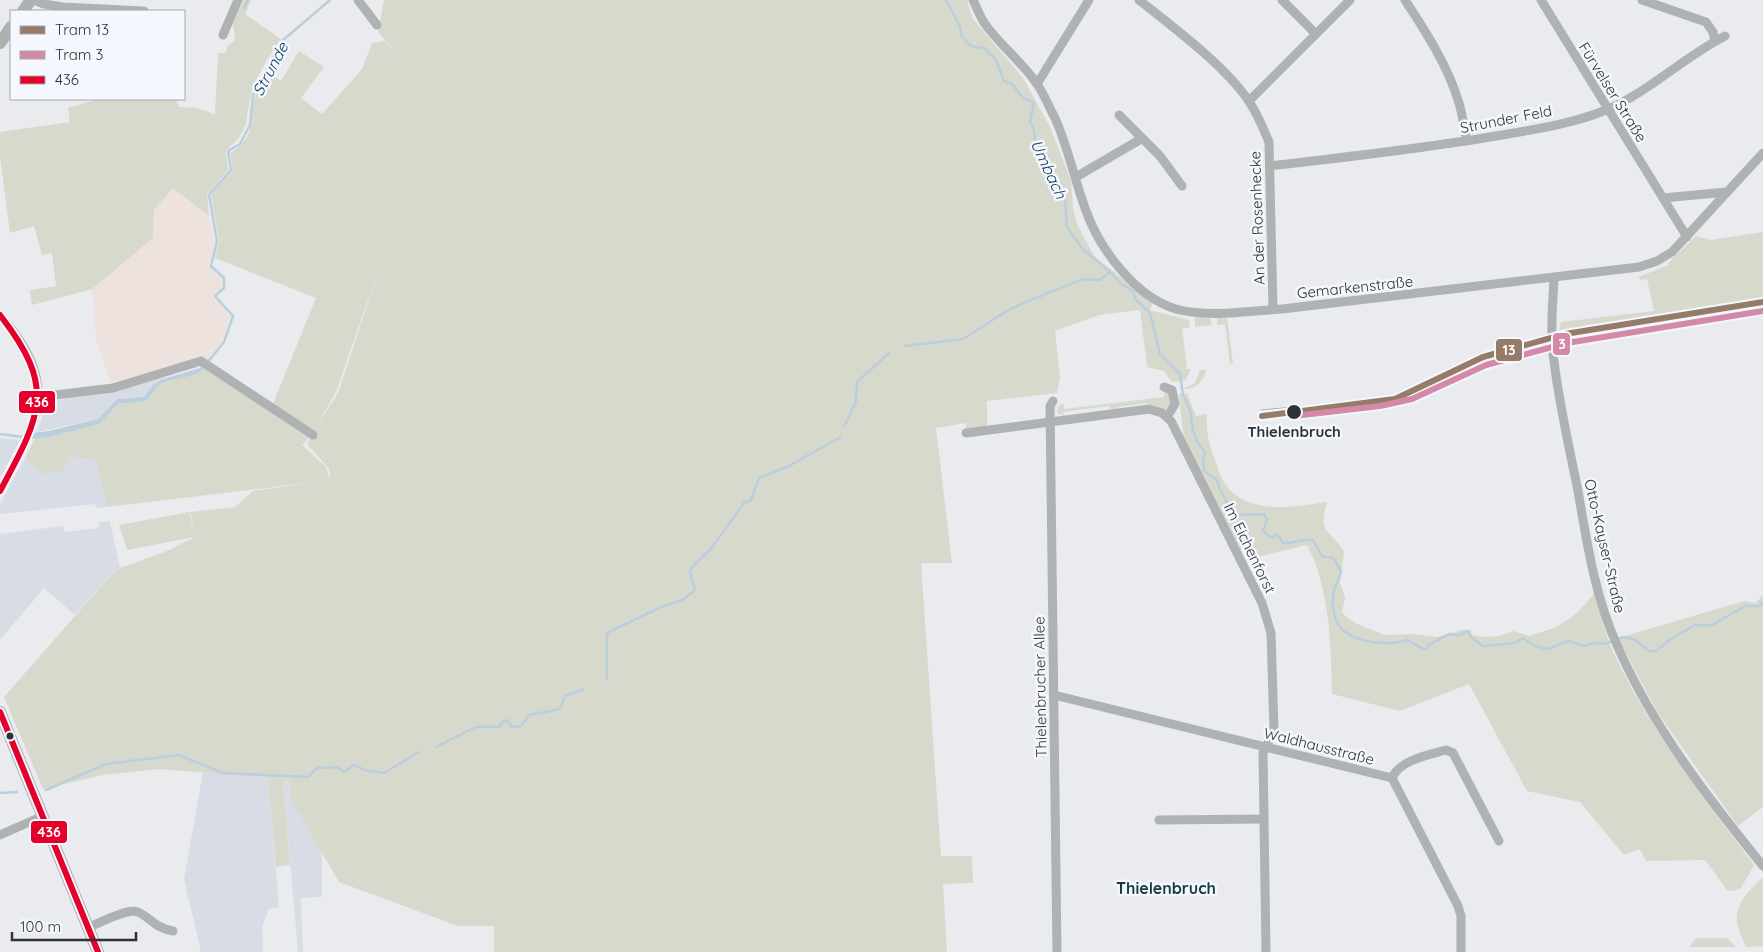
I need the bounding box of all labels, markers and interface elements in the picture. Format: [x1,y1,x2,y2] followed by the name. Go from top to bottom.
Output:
[10,10,185,100] legend
[55,20,109,39] text: Tram 13
[248,38,293,99] water label: Strunde
[1575,39,1651,145] street label: Fürvelser Straße
[55,45,104,64] text: Tram 3
[55,70,79,89] text: 436
[1459,101,1553,137] street label: Strunder Feld
[1027,136,1072,202] water label: Umbach
[1245,151,1269,285] street label: An der Rosenhecke
[1296,271,1414,303] street label: Gemarkenstraße
[1552,332,1571,356] line badge: 3
[1558,335,1566,353] text: 3
[1495,338,1523,362] line badge: 13
[1503,341,1515,359] text: 13
[18,390,56,414] line badge: 436
[25,393,49,411] text: 436
[1285,403,1303,421] marker: Thielenbruch
[1247,422,1341,441] place label: Thielenbruch
[1580,477,1630,615] street label: Otto-Kayser-Straße
[1220,500,1280,596] street label: Im Eichenforst
[1029,616,1051,758] street label: Thielenbrucher Allee
[1262,723,1376,769] street label: Waldhausstraße
[5,731,15,741] unlabelled marker
[30,820,68,844] line badge: 436
[37,823,61,841] text: 436
[1116,878,1216,898] district label: Thielenbruch
[12,910,136,942] scale bar
[20,917,61,936] text: 100 m

